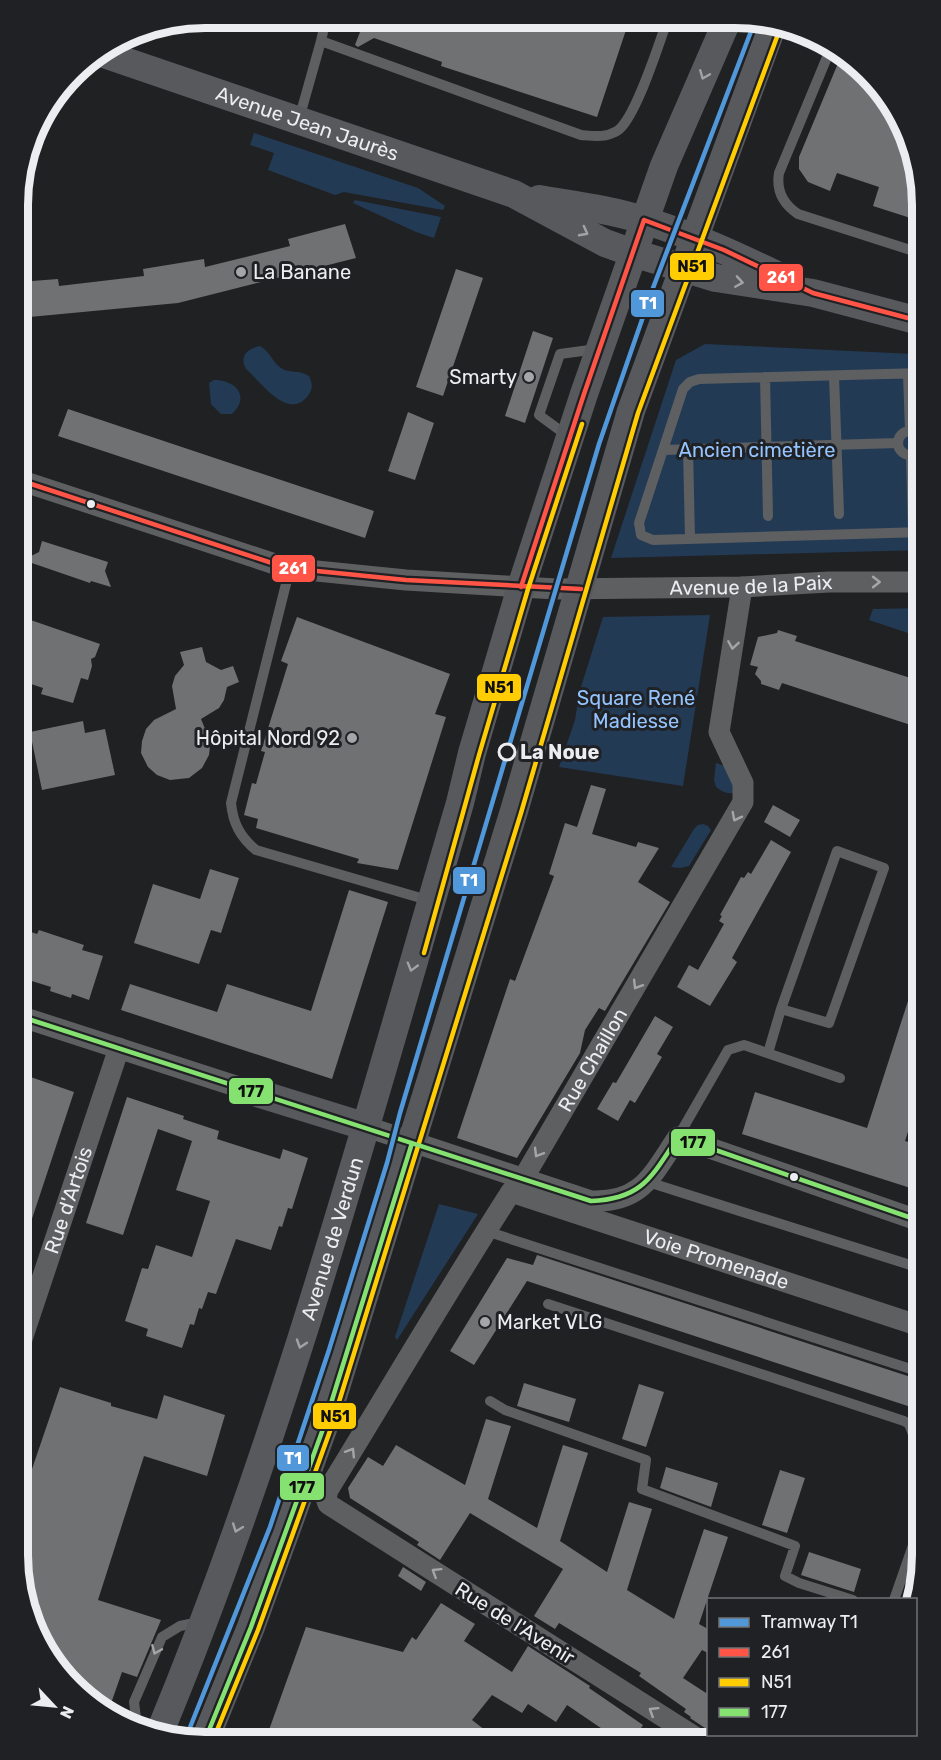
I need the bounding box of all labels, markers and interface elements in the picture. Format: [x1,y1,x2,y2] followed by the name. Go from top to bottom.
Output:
[699,69,711,80] one-way arrow
[213,81,402,166] street label: Avenue Jean Jaurès
[578,225,589,236] one-way arrow
[669,252,715,281] line badge: N51
[677,257,707,276] text: N51
[253,260,351,284] place label: La Banane
[758,263,804,292] line badge: 261
[234,265,248,279] marker: La Banane
[767,268,795,287] text: 261
[735,275,744,287] one-way arrow
[630,289,665,318] line badge: T1
[639,294,657,313] text: T1
[449,365,517,389] place label: Smarty
[522,370,536,384] marker: Smarty
[679,438,835,462] park label: Ancien cimetière
[85,498,97,510] unlabelled marker
[271,554,316,583] line badge: 261
[279,559,307,578] text: 261
[669,570,833,600] street label: Avenue de la Paix
[872,576,881,588] one-way arrow
[727,640,739,649] one-way arrow
[476,673,522,702] line badge: N51
[484,678,514,697] text: N51
[577,686,695,733] park label: Square René Madiesse
[196,726,340,750] place label: Hôpital Nord 92
[345,731,359,745] marker: Hôpital Nord 92
[520,740,599,764] place label: La Noue
[498,743,516,761] marker: La Noue
[731,811,743,822] one-way arrow
[452,866,486,895] line badge: T1
[460,871,478,890] text: T1
[407,962,420,972] one-way arrow
[633,979,644,989] one-way arrow
[553,1004,632,1116] street label: Rue Chaillon
[228,1077,274,1105] line badge: 177
[238,1082,264,1101] text: 177
[670,1128,716,1157] line badge: 177
[680,1133,706,1152] text: 177
[39,1143,97,1257] street label: Rue d'Artois
[534,1147,545,1157] one-way arrow
[296,1154,368,1323] street label: Avenue de Verdun
[788,1171,800,1183] unlabelled marker
[641,1224,792,1294] street label: Voie Promenade
[497,1310,602,1334] place label: Market VLG
[478,1315,492,1329] marker: Market VLG
[295,1338,308,1349] one-way arrow
[312,1402,357,1430] line badge: N51
[320,1407,350,1426] text: N51
[276,1444,310,1472] line badge: T1
[344,1448,356,1458] one-way arrow
[284,1449,302,1468] text: T1
[279,1472,325,1501] line badge: 177
[289,1478,315,1497] text: 177
[232,1522,244,1533] one-way arrow
[432,1568,442,1580] one-way arrow
[451,1577,580,1670] street label: Rue de l'Avenir
[707,1598,917,1736] legend
[761,1611,858,1633] text: Tramway T1
[761,1641,790,1663] text: 261
[152,1644,164,1655] one-way arrow
[761,1671,792,1693] text: N51
[24,1676,84,1736] north arrow
[761,1701,787,1723] text: 177
[56,1703,78,1722] text: N
[649,1707,660,1718] one-way arrow

